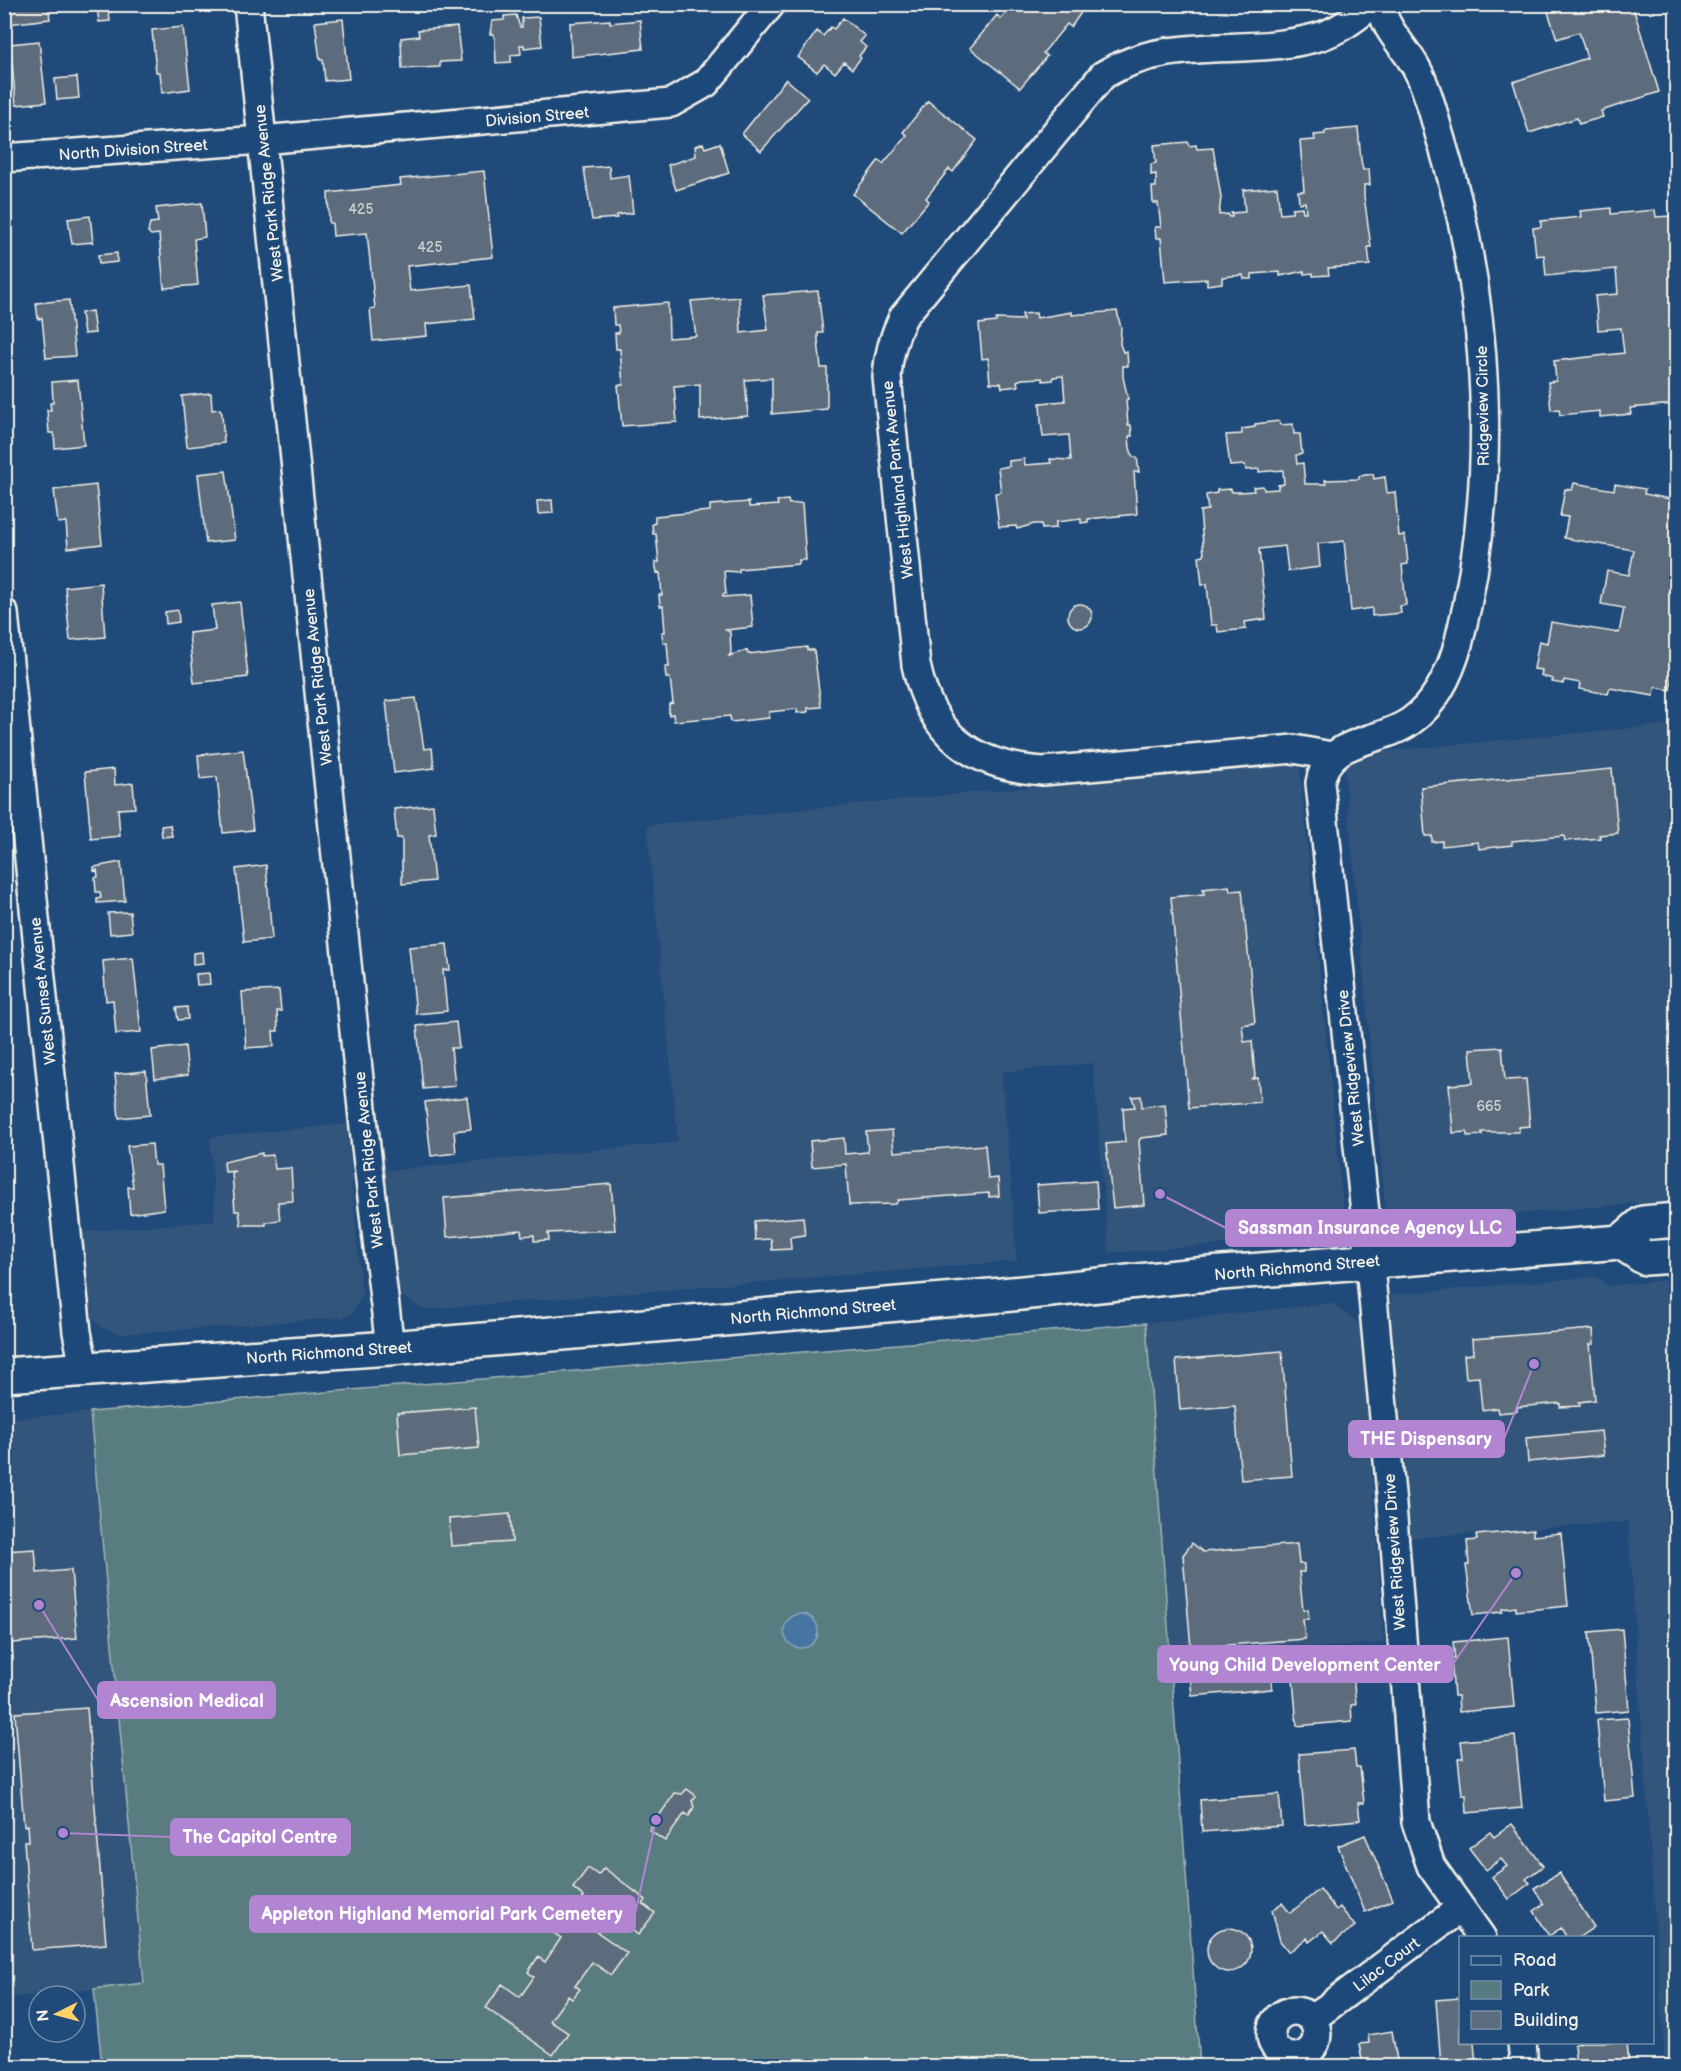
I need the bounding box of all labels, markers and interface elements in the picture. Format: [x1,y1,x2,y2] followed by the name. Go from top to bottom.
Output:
[251,103,288,282] street label: West Park Ridge Avenue
[485,103,590,131] street label: Division Street
[58,136,208,165] street label: North Division Street
[349,201,373,218] house number: 425
[418,239,442,256] house number: 425
[1473,345,1494,467] street label: Ridgeview Circle
[879,379,918,580] street label: West Highland Park Avenue
[300,587,337,766] street label: West Park Ridge Avenue
[26,916,61,1065] street label: West Sunset Avenue
[1334,988,1369,1147] street label: West Ridgeview Drive
[351,1070,388,1249] street label: West Park Ridge Avenue
[1476,1098,1502,1115] house number: 665
[1226,1210,1515,1246] callout: Sassman Insurance Agency LLC
[1238,1218,1502,1239] text: Sassman Insurance Agency LLC
[1214,1252,1381,1285] street label: North Richmond Street
[730,1296,897,1329] street label: North Richmond Street
[246,1338,413,1369] street label: North Richmond Street
[1349,1421,1504,1457] callout: THE Dispensary
[1360,1429,1493,1450] text: THE Dispensary
[1381,1472,1410,1631] street label: West Ridgeview Drive
[1158,1646,1453,1682] callout: Young Child Development Center
[1169,1655,1441,1676] text: Young Child Development Center
[98,1682,275,1718] callout: Ascension Medical
[109,1691,264,1712] text: Ascension Medical
[171,1819,350,1855] callout: The Capitol Centre
[183,1827,337,1848] text: The Capitol Centre
[250,1896,635,1932] callout: Appleton Highland Memorial Park Cemetery
[261,1904,623,1925] text: Appleton Highland Memorial Park Cemetery
[1350,1934,1424,1996] street label: Lilac Court
[1459,1936,1654,2044] legend
[1513,1950,1557,1971] text: Road
[1513,1980,1549,2001] text: Park
[27,1984,87,2044] north arrow
[33,2008,54,2022] text: N
[1513,2010,1579,2031] text: Building

